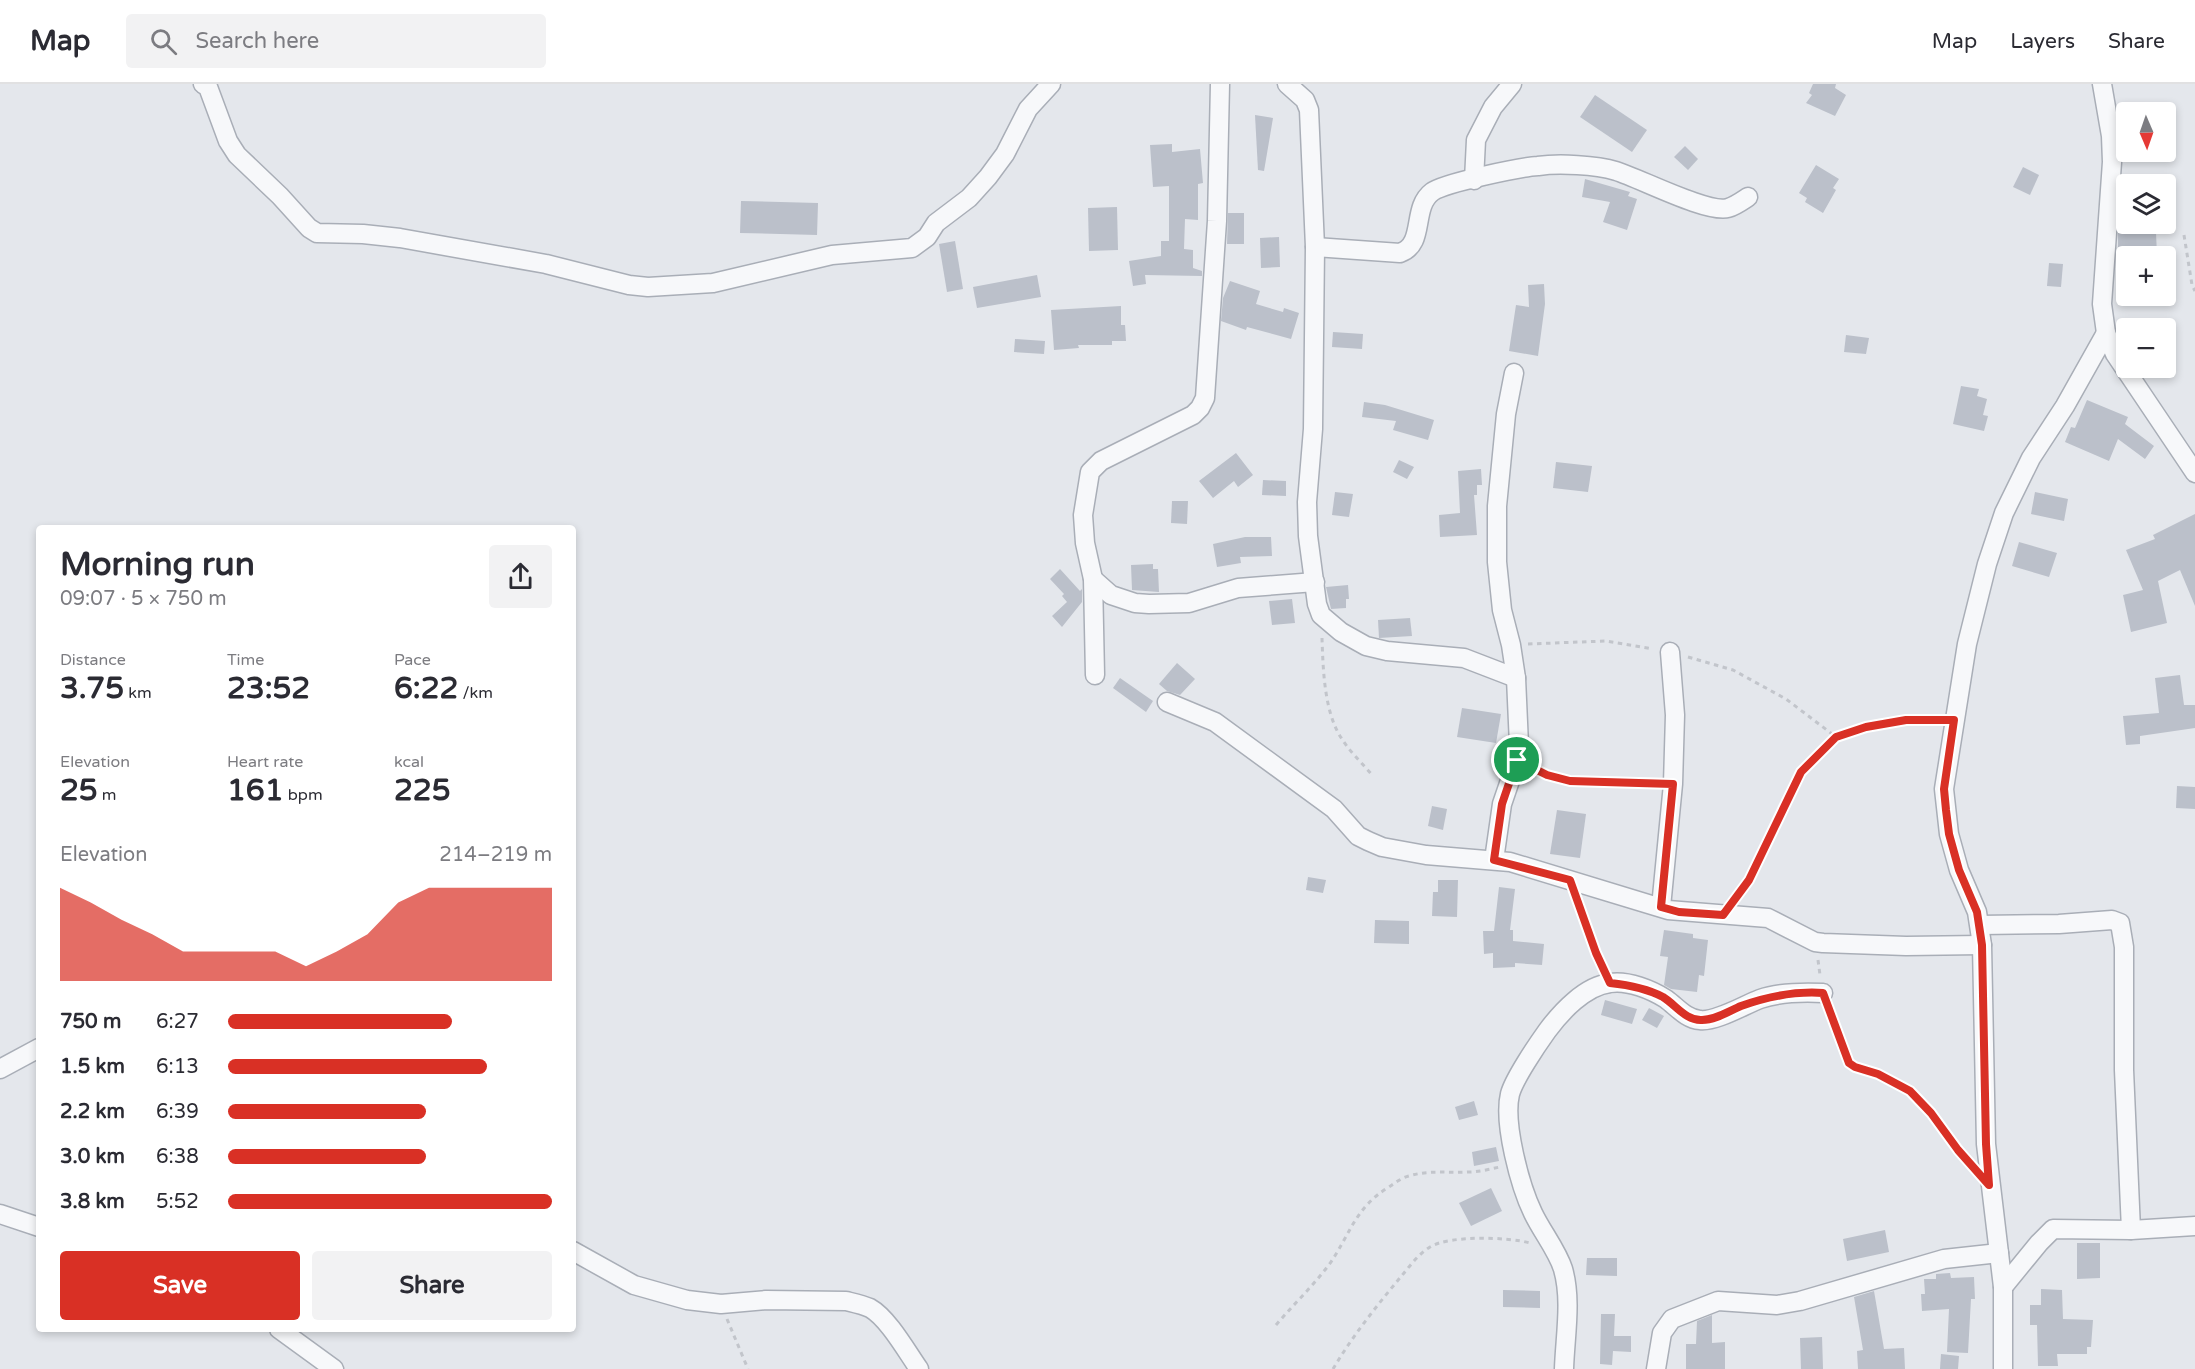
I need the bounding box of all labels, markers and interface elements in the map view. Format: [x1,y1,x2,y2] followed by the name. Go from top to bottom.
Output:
[126,14,546,68] search box
[30,24,90,58] text: Map
[147,25,180,58] icon: search
[195,28,319,54] text: Search here
[1932,29,1977,54] text: Map
[2010,29,2075,54] text: Layers
[2108,29,2165,54] text: Share
[2116,102,2176,162] north arrow
[2116,102,2176,378] map controls
[2116,174,2176,234] button: layers
[2116,246,2176,306] button: +
[2116,318,2176,378] button: −
[60,545,255,584] text: Morning run
[489,545,552,608] button: share
[60,587,227,611] text: 09:07 · 5 × 750 m
[60,650,126,670] text: Distance
[227,650,264,670] text: Time
[394,650,431,670] text: Pace
[60,670,124,707] text: 3.75
[227,670,310,707] text: 23:52
[394,670,458,707] text: 6:22
[124,683,152,703] text: km
[458,683,493,703] text: /km
[1491,734,1542,785] pin
[1500,743,1533,776] icon: arrive
[60,752,130,772] text: Elevation
[227,752,303,772] text: Heart rate
[394,752,424,772] text: kcal
[60,772,98,809] text: 25
[227,772,284,809] text: 161
[394,772,451,809] text: 225
[98,785,117,805] text: m
[284,785,323,805] text: bpm
[60,843,147,867] text: Elevation
[439,843,552,867] text: 214–219 m
[60,1010,121,1034] text: 750 m
[156,1010,199,1034] text: 6:27
[60,1055,125,1079] text: 1.5 km
[156,1055,199,1079] text: 6:13
[60,1100,125,1124] text: 2.2 km
[156,1100,199,1124] text: 6:39
[60,1145,125,1169] text: 3.0 km
[156,1145,199,1169] text: 6:38
[60,1190,125,1214] text: 3.8 km
[156,1190,199,1214] text: 5:52
[60,1251,300,1320] button: Save
[312,1251,552,1320] button: Share

